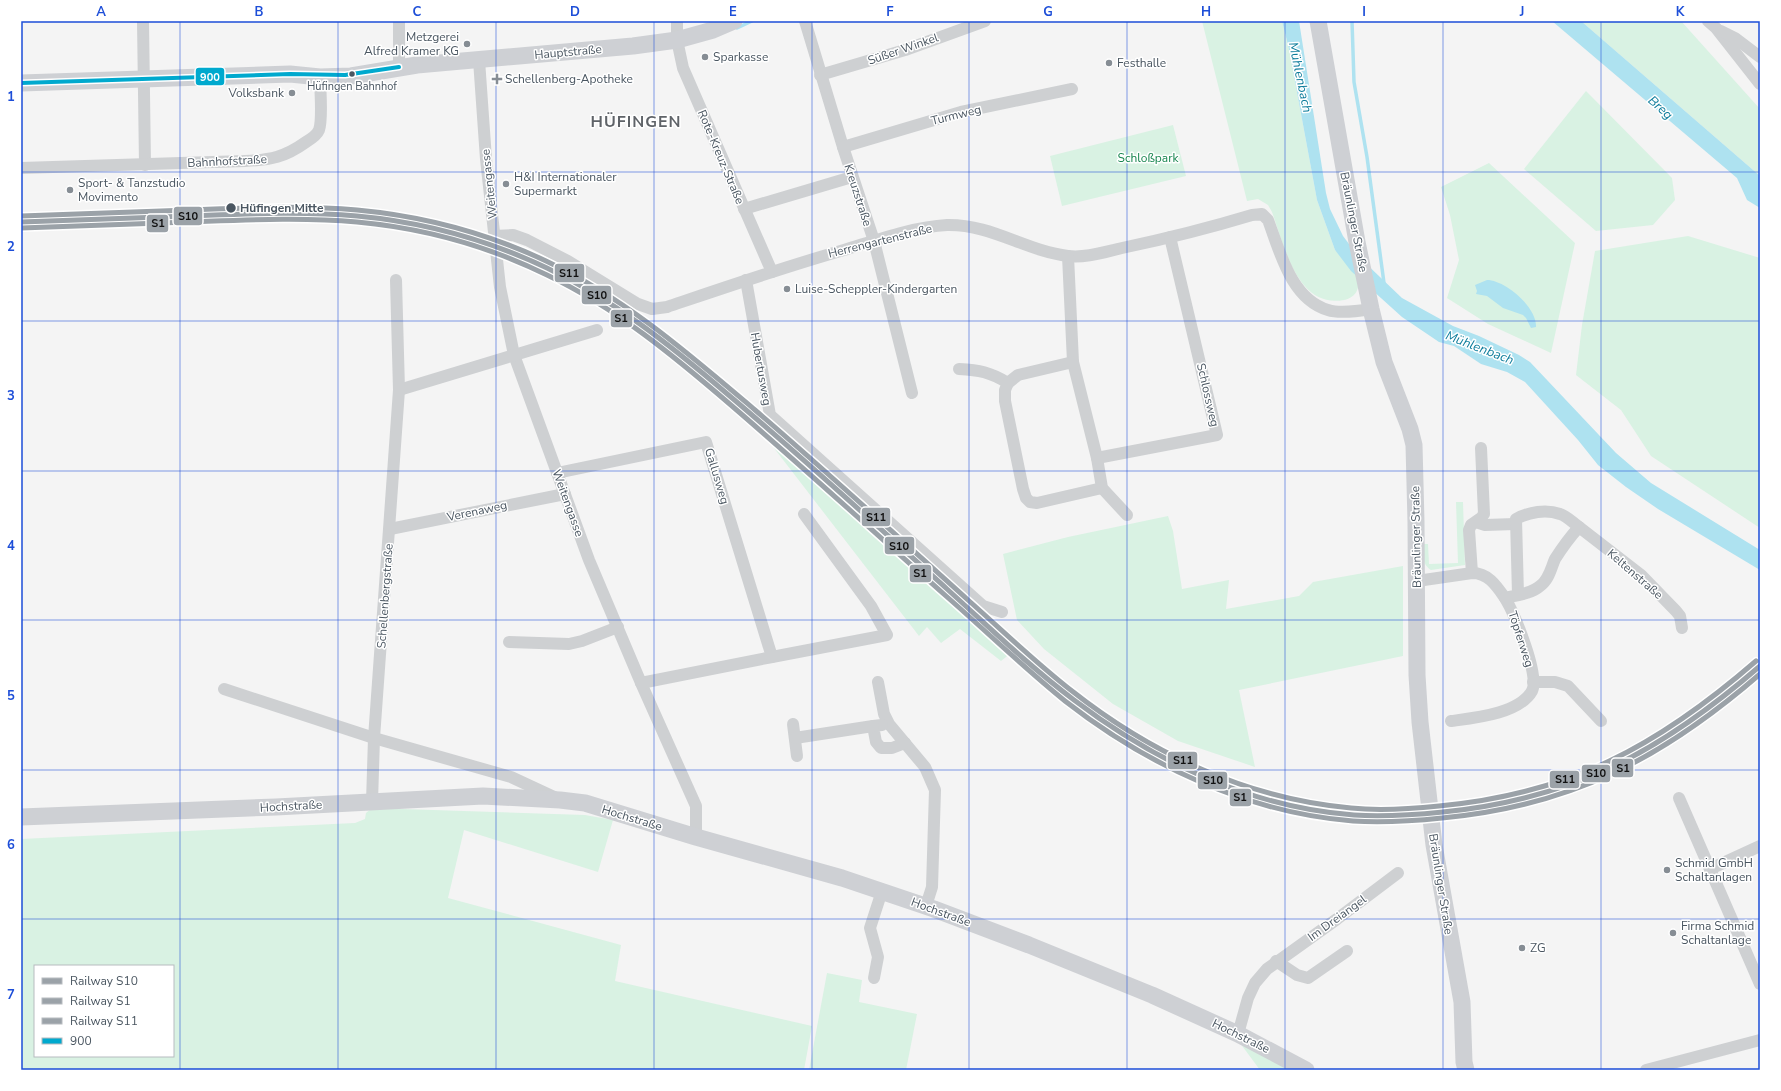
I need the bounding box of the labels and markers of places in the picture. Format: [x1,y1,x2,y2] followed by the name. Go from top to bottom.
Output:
[364,29,459,59] place label: Metzgerei Alfred Kramer KG
[462,39,472,49] marker: Metzgerei Alfred Kramer KG
[713,49,768,65] place label: Sparkasse
[700,52,710,62] marker: Sparkasse
[1117,55,1166,71] place label: Festhalle
[1104,58,1114,68] marker: Festhalle
[347,69,357,79] marker: Hüfingen Bahnhof
[505,71,633,87] place label: Schellenberg-Apotheke
[492,74,502,84] marker: Schellenberg-Apotheke
[307,79,397,94] place label: Hüfingen Bahnhof
[227,85,285,101] place label: Volksbank
[287,88,297,98] marker: Volksbank
[514,169,617,199] place label: H&I Internationaler Supermarkt
[78,175,186,205] place label: Sport- & Tanzstudio Movimento
[501,179,511,189] marker: H&I Internationaler Supermarkt
[65,185,75,195] marker: Sport- & Tanzstudio Movimento
[240,200,324,216] place label: Hüfingen Mitte
[224,201,238,215] marker: Hüfingen Mitte
[795,281,957,297] place label: Luise-Scheppler-Kindergarten
[782,284,792,294] marker: Luise-Scheppler-Kindergarten
[1675,855,1753,885] place label: Schmid GmbH Schaltanlagen
[1662,865,1672,875] marker: Schmid GmbH Schaltanlagen
[1681,918,1754,948] place label: Firma Schmid Schaltanlage
[1668,928,1678,938] marker: Firma Schmid Schaltanlage
[1530,940,1546,956] place label: ZG
[1517,943,1527,953] marker: ZG

